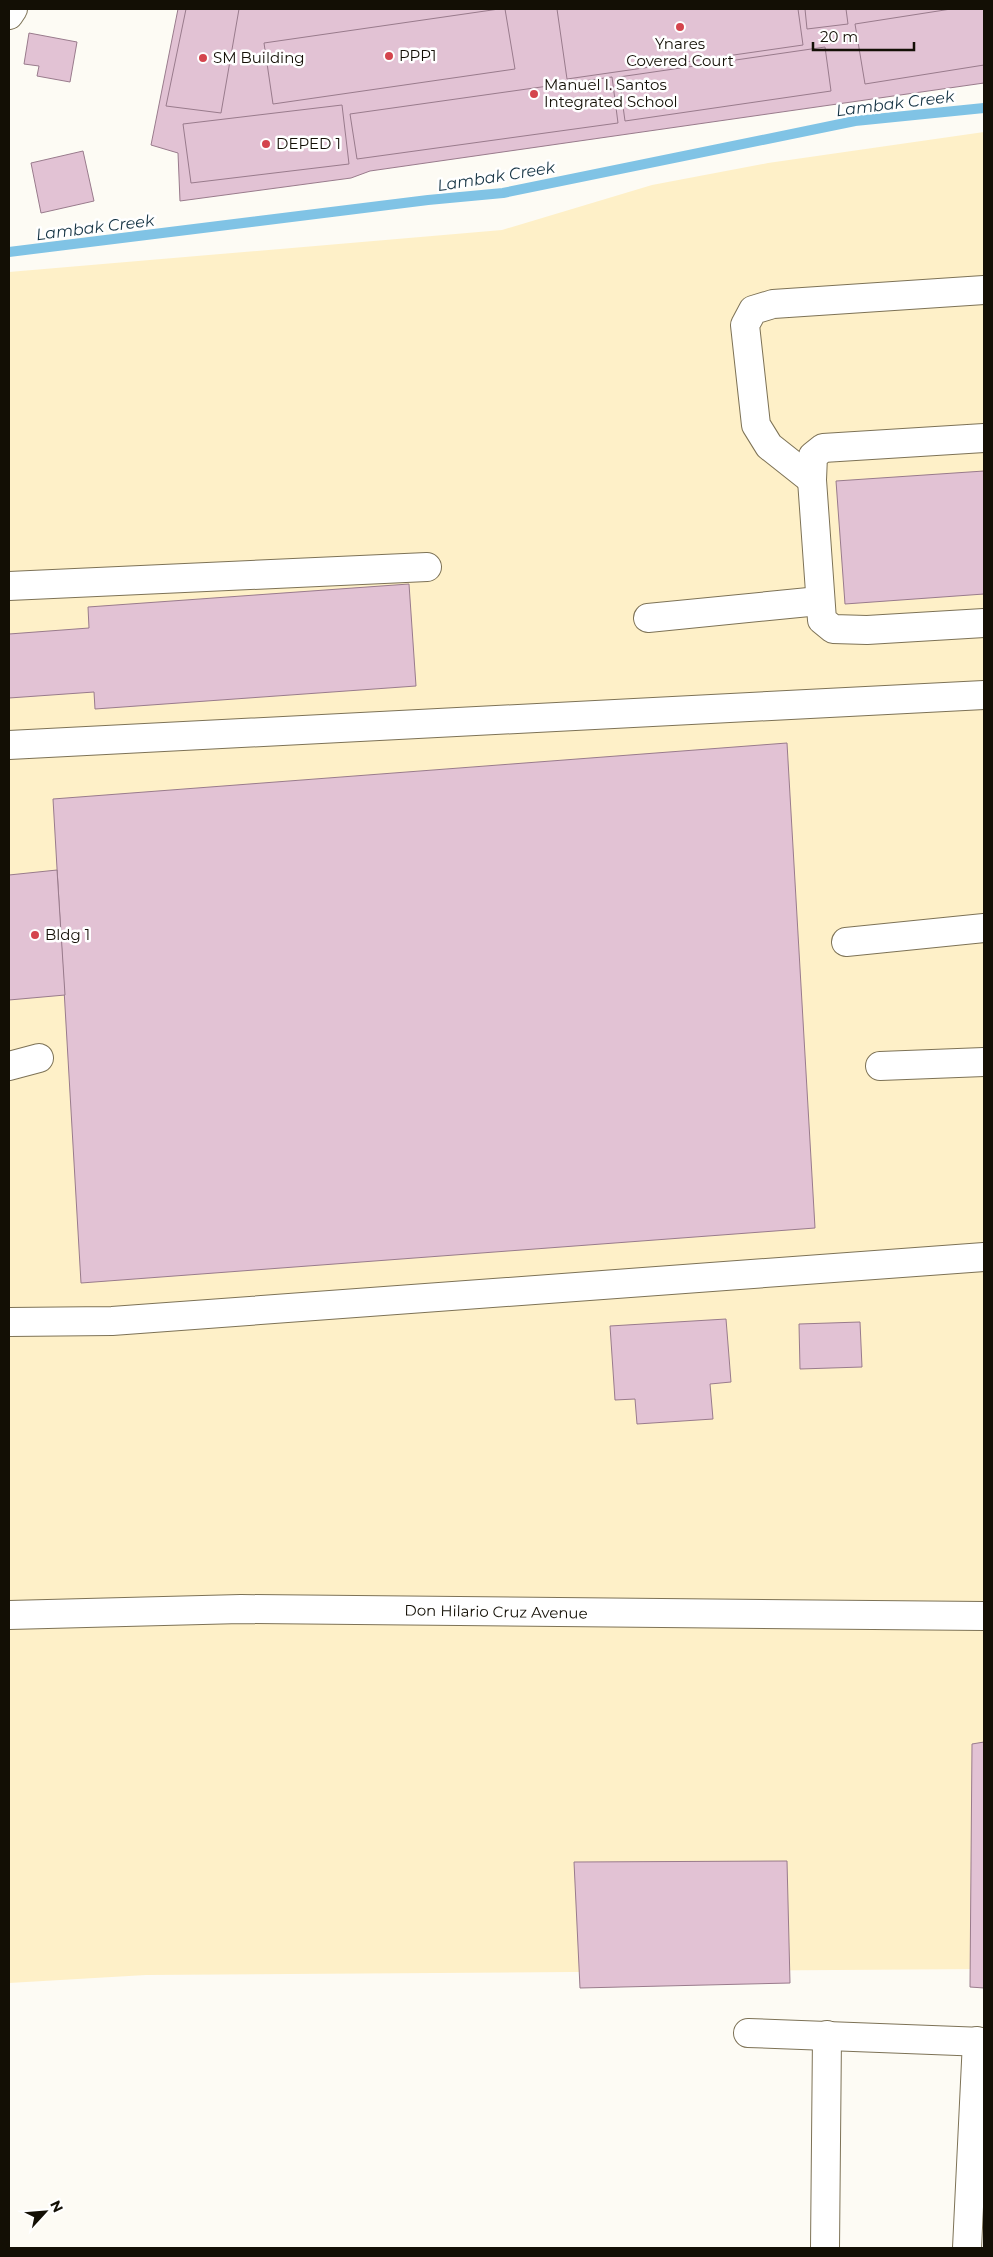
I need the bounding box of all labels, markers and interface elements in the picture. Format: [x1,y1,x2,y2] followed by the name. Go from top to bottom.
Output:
[813,20,914,52] scale bar
[674,21,686,33] marker: Ynares Covered Court
[820,27,858,46] text: 20 m
[626,34,734,70] place label: Ynares Covered Court
[399,46,436,65] place label: PPP1
[213,48,305,67] place label: SM Building
[383,50,395,62] marker: PPP1
[197,52,209,64] marker: SM Building
[544,75,678,111] place label: Manuel I. Santos Integrated School
[835,87,957,120] water label: Lambak Creek
[528,88,540,100] marker: Manuel I. Santos Integrated School
[276,134,341,153] place label: DEPED 1
[260,138,272,150] marker: DEPED 1
[436,158,558,195] water label: Lambak Creek
[35,211,157,244] water label: Lambak Creek
[45,925,90,944] place label: Bldg 1
[29,929,41,941] marker: Bldg 1
[404,1600,588,1623] street label: Don Hilario Cruz Avenue
[20,2187,70,2237] north arrow
[46,2197,67,2215] text: N

